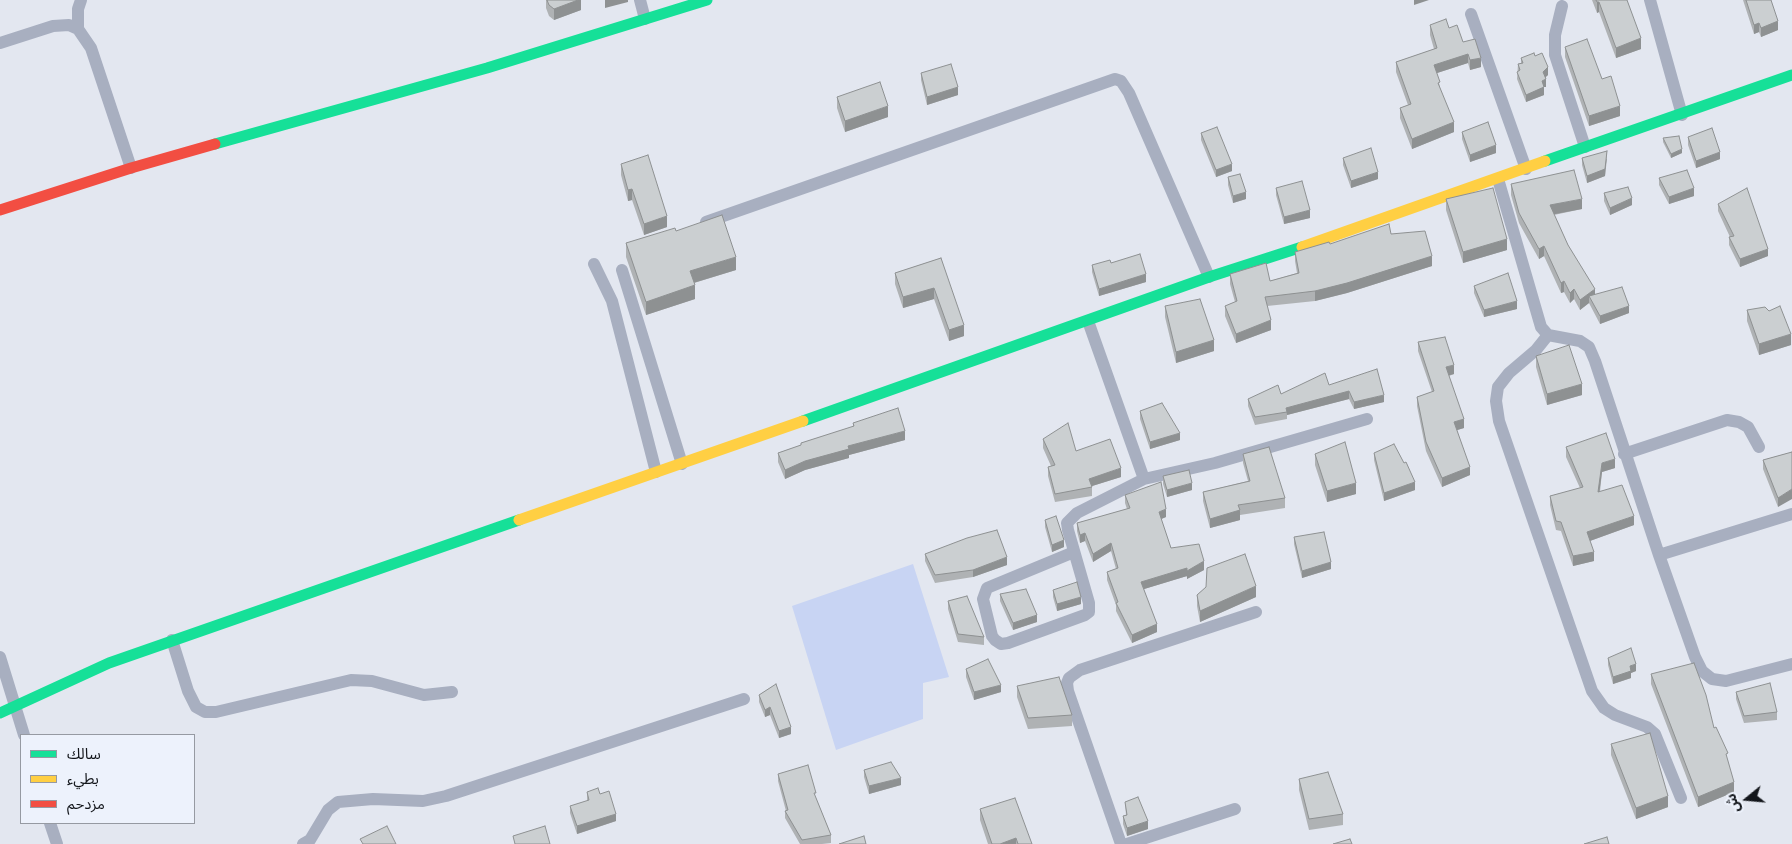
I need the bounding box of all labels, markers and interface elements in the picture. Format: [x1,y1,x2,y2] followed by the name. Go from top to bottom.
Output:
[20,734,195,824] legend
[67,744,101,763] text: سالك
[67,769,99,788] text: بطيء
[1722,774,1772,824] north arrow
[1721,792,1744,815] text: ش
[67,794,105,813] text: مزدحم

